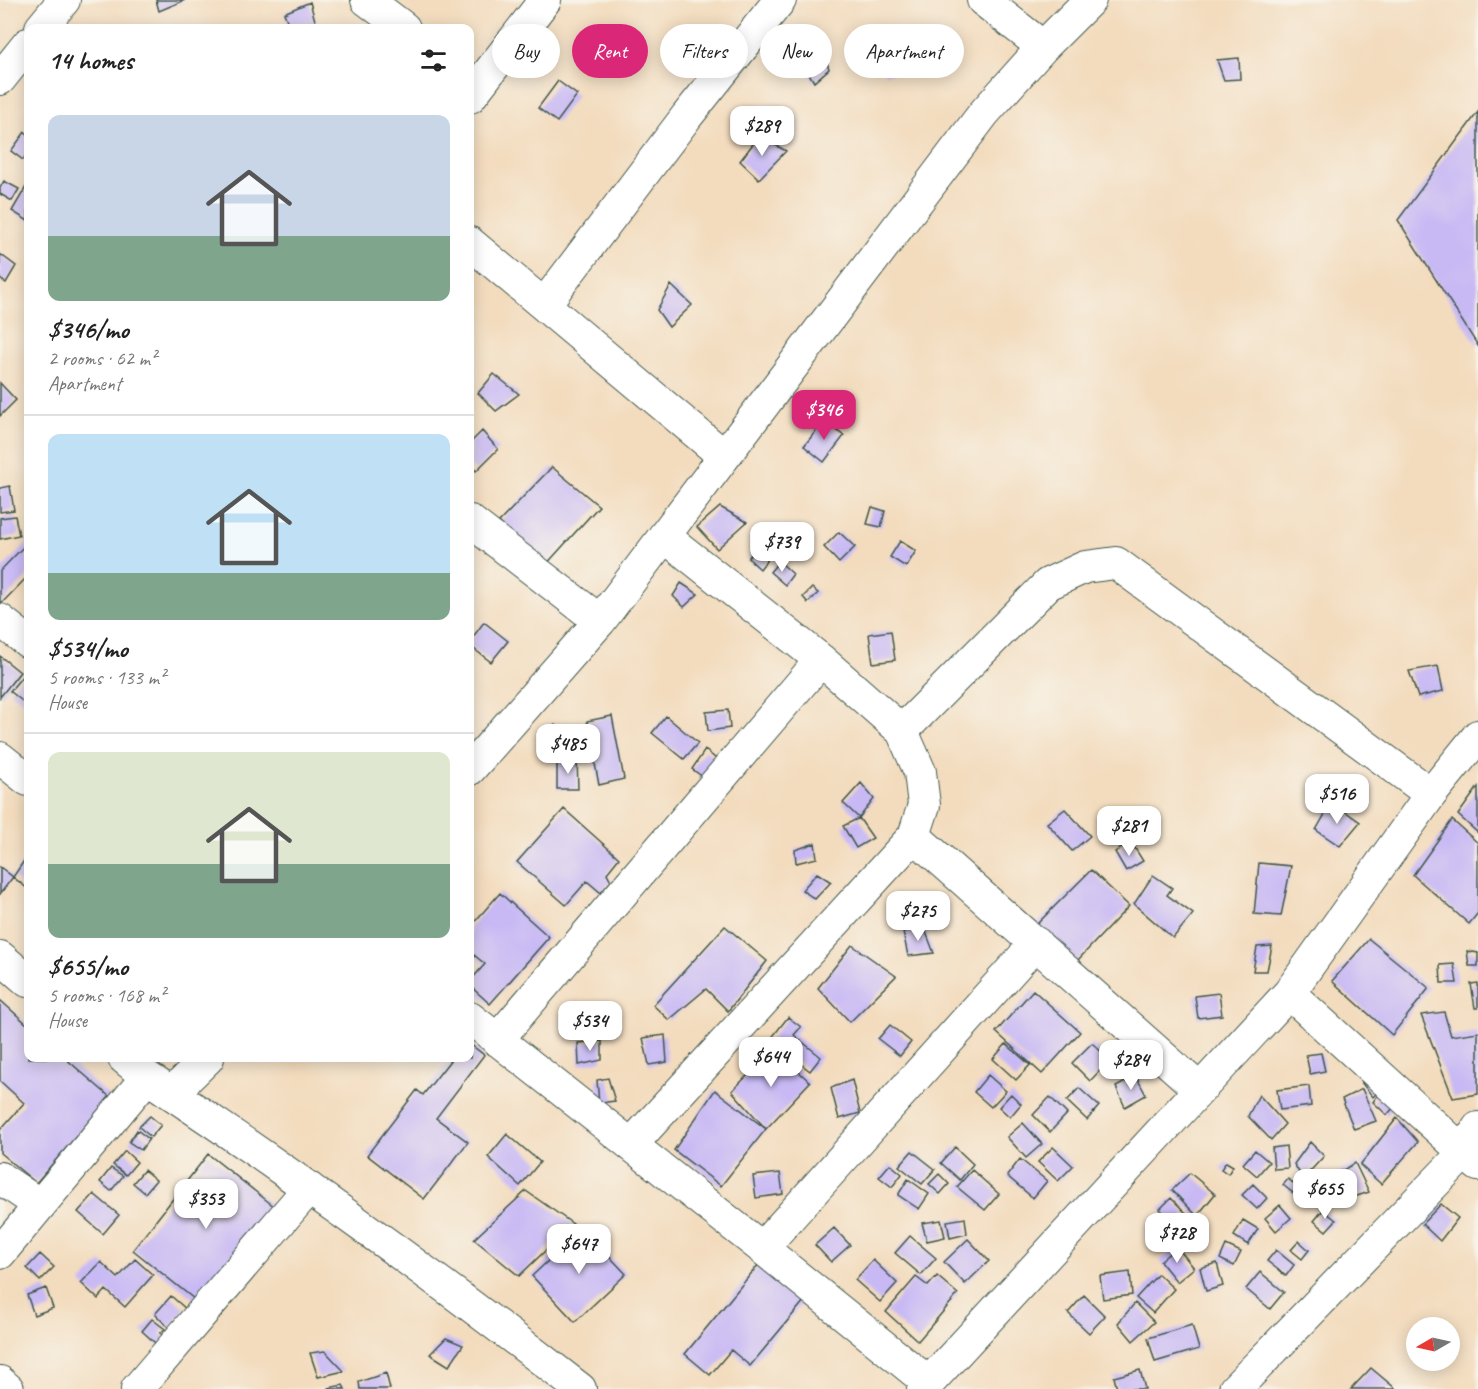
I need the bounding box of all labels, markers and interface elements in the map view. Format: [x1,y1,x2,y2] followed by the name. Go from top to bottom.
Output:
[492,24,560,78] chip: Buy
[572,24,648,78] chip: Rent
[660,24,748,78] chip: Filters
[760,24,832,78] chip: New
[844,24,964,78] chip: Apartment
[48,44,133,77] text: 14 homes
[417,44,450,77] icon: filters
[726,106,798,157] pin: $289
[744,113,780,138] text: $289
[195,154,303,262] icon: home
[48,313,129,346] text: $346/mo
[48,346,156,371] text: 2 rooms · 62 m²
[48,371,121,396] text: Apartment
[788,390,860,441] pin: $346
[806,397,842,422] text: $346
[195,473,303,581] icon: home
[746,522,818,573] pin: $739
[764,529,800,554] text: $739
[48,632,128,665] text: $534/mo
[48,665,165,690] text: 5 rooms · 133 m²
[48,690,87,715] text: House
[532,724,604,775] pin: $485
[550,731,586,756] text: $485
[1301,774,1373,825] pin: $516
[1319,781,1355,806] text: $516
[195,791,303,899] icon: home
[1093,806,1165,857] pin: $281
[1111,813,1147,838] text: $281
[882,891,954,942] pin: $275
[900,898,936,923] text: $275
[48,950,128,983] text: $655/mo
[48,983,165,1008] text: 5 rooms · 168 m²
[554,1001,626,1052] pin: $534
[48,1008,87,1033] text: House
[572,1008,608,1033] text: $534
[735,1037,807,1088] pin: $644
[1095,1040,1167,1091] pin: $284
[753,1044,789,1069] text: $644
[1113,1047,1149,1072] text: $284
[1289,1169,1361,1220] pin: $655
[1307,1176,1343,1201] text: $655
[170,1179,242,1230] pin: $353
[188,1186,224,1211] text: $353
[1141,1213,1213,1264] pin: $728
[1159,1220,1195,1245] text: $728
[543,1224,615,1275] pin: $647
[561,1231,597,1256] text: $647
[1406,1317,1460,1371] north arrow
[1406,1317,1460,1371] map controls

